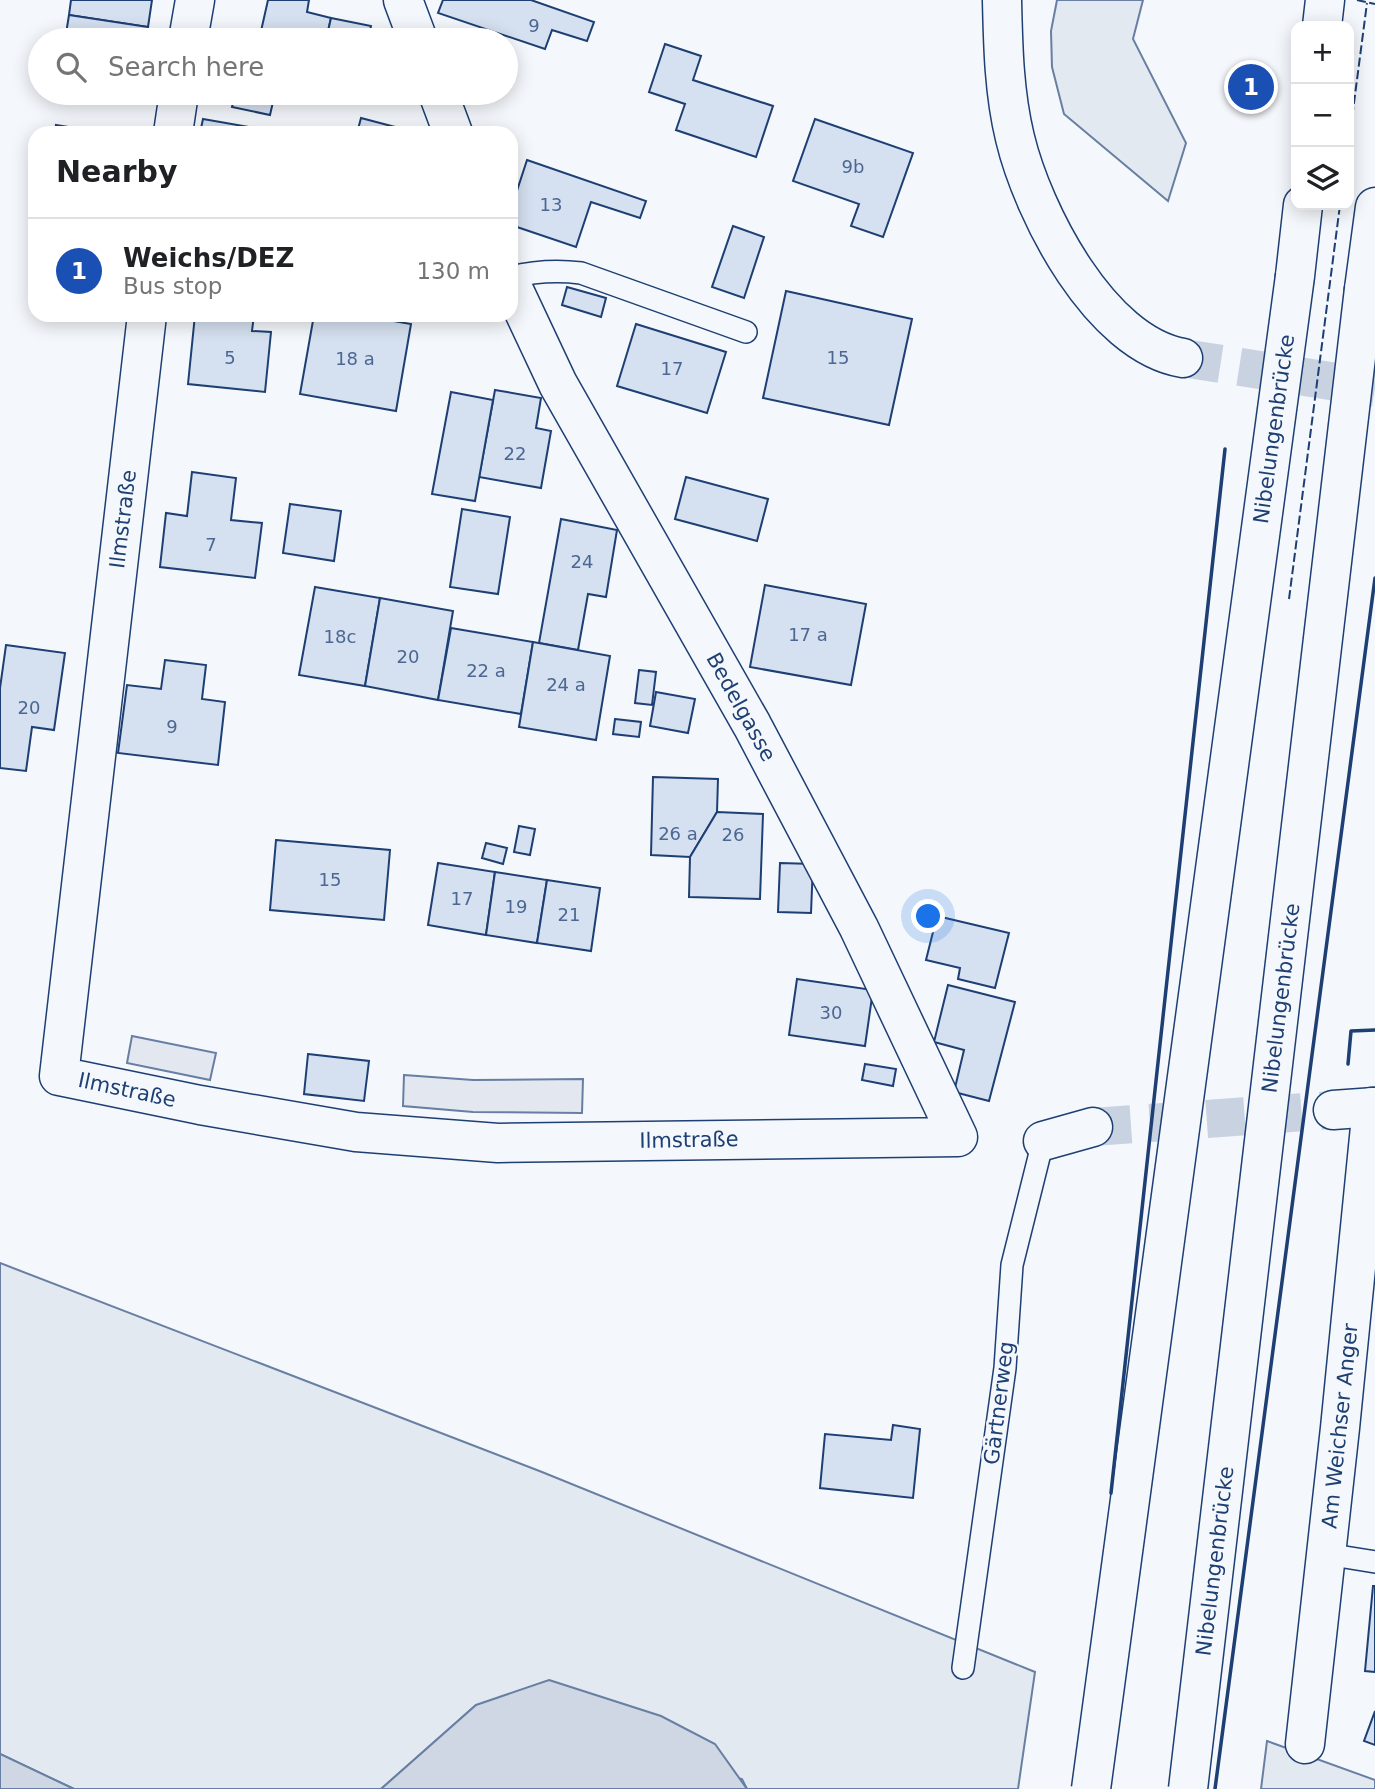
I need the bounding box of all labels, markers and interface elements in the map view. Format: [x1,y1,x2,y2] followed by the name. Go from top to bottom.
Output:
[528,15,540,36] house number: 9
[1291,21,1354,210] map controls
[1291,21,1354,84] button: +
[28,28,518,105] search box
[52,48,90,86] icon: search
[108,52,264,82] text: Search here
[1228,61,1274,113] pin: 1
[1291,84,1354,147] button: −
[1291,147,1354,210] button: layers
[56,154,178,189] text: Nearby
[842,156,864,177] house number: 9b
[540,194,562,215] house number: 13
[123,243,294,273] text: Weichs/DEZ
[71,258,87,284] text: 1
[416,258,490,284] text: 130 m
[123,273,222,299] text: Bus stop
[1249,333,1299,525] street label: Nibelungenbrücke
[224,347,236,368] house number: 5
[827,347,849,368] house number: 15
[335,348,375,369] house number: 18 a
[661,358,683,379] house number: 17
[504,443,526,464] house number: 22
[105,468,141,570] street label: Ilmstraße
[205,534,217,555] house number: 7
[571,551,593,572] house number: 24
[788,624,828,645] house number: 17 a
[324,626,356,647] house number: 18c
[397,646,419,667] house number: 20
[701,649,781,765] street label: Bedelgasse
[466,660,506,681] house number: 22 a
[546,674,586,695] house number: 24 a
[18,697,40,718] house number: 20
[166,716,178,737] house number: 9
[658,823,698,844] house number: 26 a
[722,824,744,845] house number: 26
[319,869,341,890] house number: 15
[451,888,473,909] house number: 17
[505,896,527,917] house number: 19
[911,899,945,933] your location
[1257,902,1305,1094] street label: Nibelungenbrücke
[558,904,580,925] house number: 21
[820,1002,842,1023] house number: 30
[76,1068,178,1112] street label: Ilmstraße
[639,1127,739,1153] street label: Ilmstraße
[1317,1322,1363,1530] street label: Am Weichser Anger
[980,1340,1018,1466] street label: Gärtnerweg
[1191,1465,1239,1657] street label: Nibelungenbrücke

